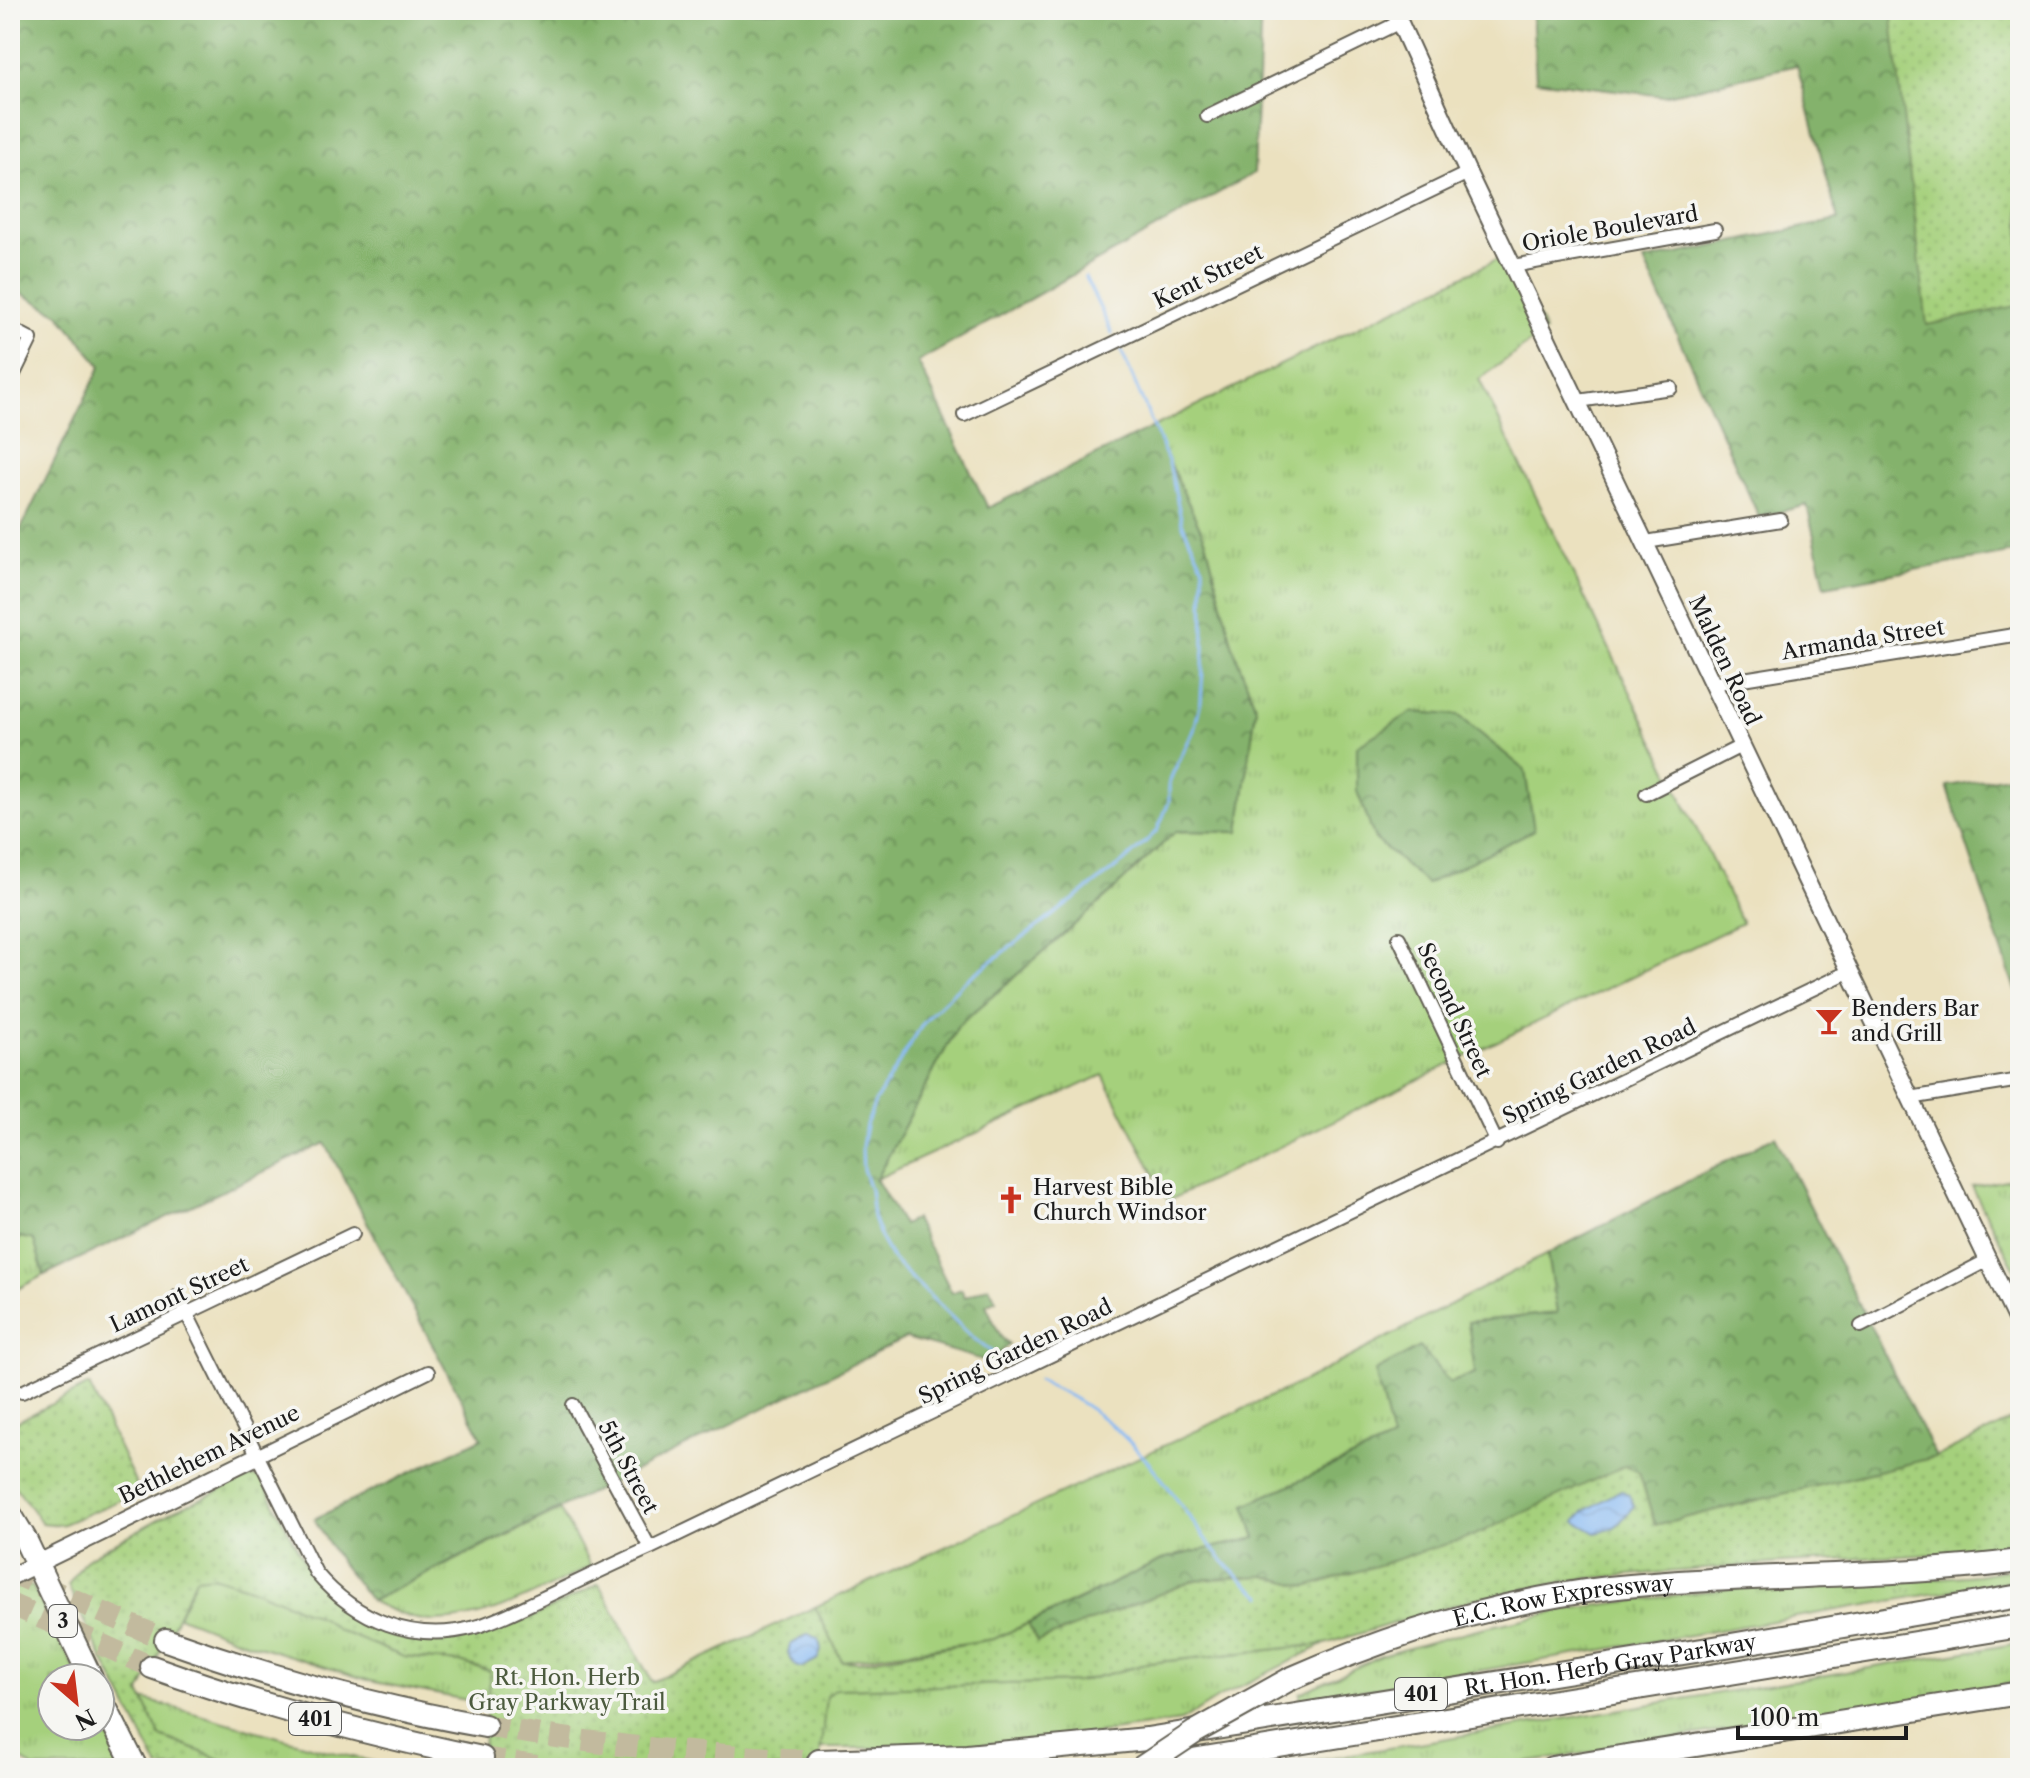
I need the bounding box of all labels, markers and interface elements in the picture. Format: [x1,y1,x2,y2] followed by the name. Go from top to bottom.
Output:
[1520,200,1700,257] street label: Oriole Boulevard
[1149,238,1268,315] street label: Kent Street
[1683,591,1766,729] street label: Malden Road
[1779,613,1947,666] street label: Armanda Street
[1411,938,1498,1082] street label: Second Street
[1851,995,1979,1047] place label: Benders Bar and Grill
[1814,1006,1844,1036] bar icon: Benders Bar and Grill
[1498,1013,1700,1130] street label: Spring Garden Road
[1033,1174,1207,1226] place label: Harvest Bible Church Windsor
[996,1185,1026,1215] church icon: Harvest Bible Church Windsor
[106,1250,253,1338] street label: Lamont Street
[914,1293,1116,1410] street label: Spring Garden Road
[114,1399,304,1510] street label: Bethlehem Avenue
[593,1416,664,1519] street label: 5th Street
[1450,1569,1676,1633] street label: E.C. Row Expressway
[49,1605,77,1637] road number: 3
[1462,1628,1759,1702] street label: Rt. Hon. Herb Gray Parkway
[36,1662,116,1742] north arrow
[468,1664,666,1716] park label: Rt. Hon. Herb Gray Parkway Trail
[1395,1678,1447,1710] road number: 401
[1738,1690,1906,1740] scale bar
[70,1703,100,1736] text: N
[289,1703,341,1735] road number: 401
[1750,1703,1819,1732] text: 100 m

